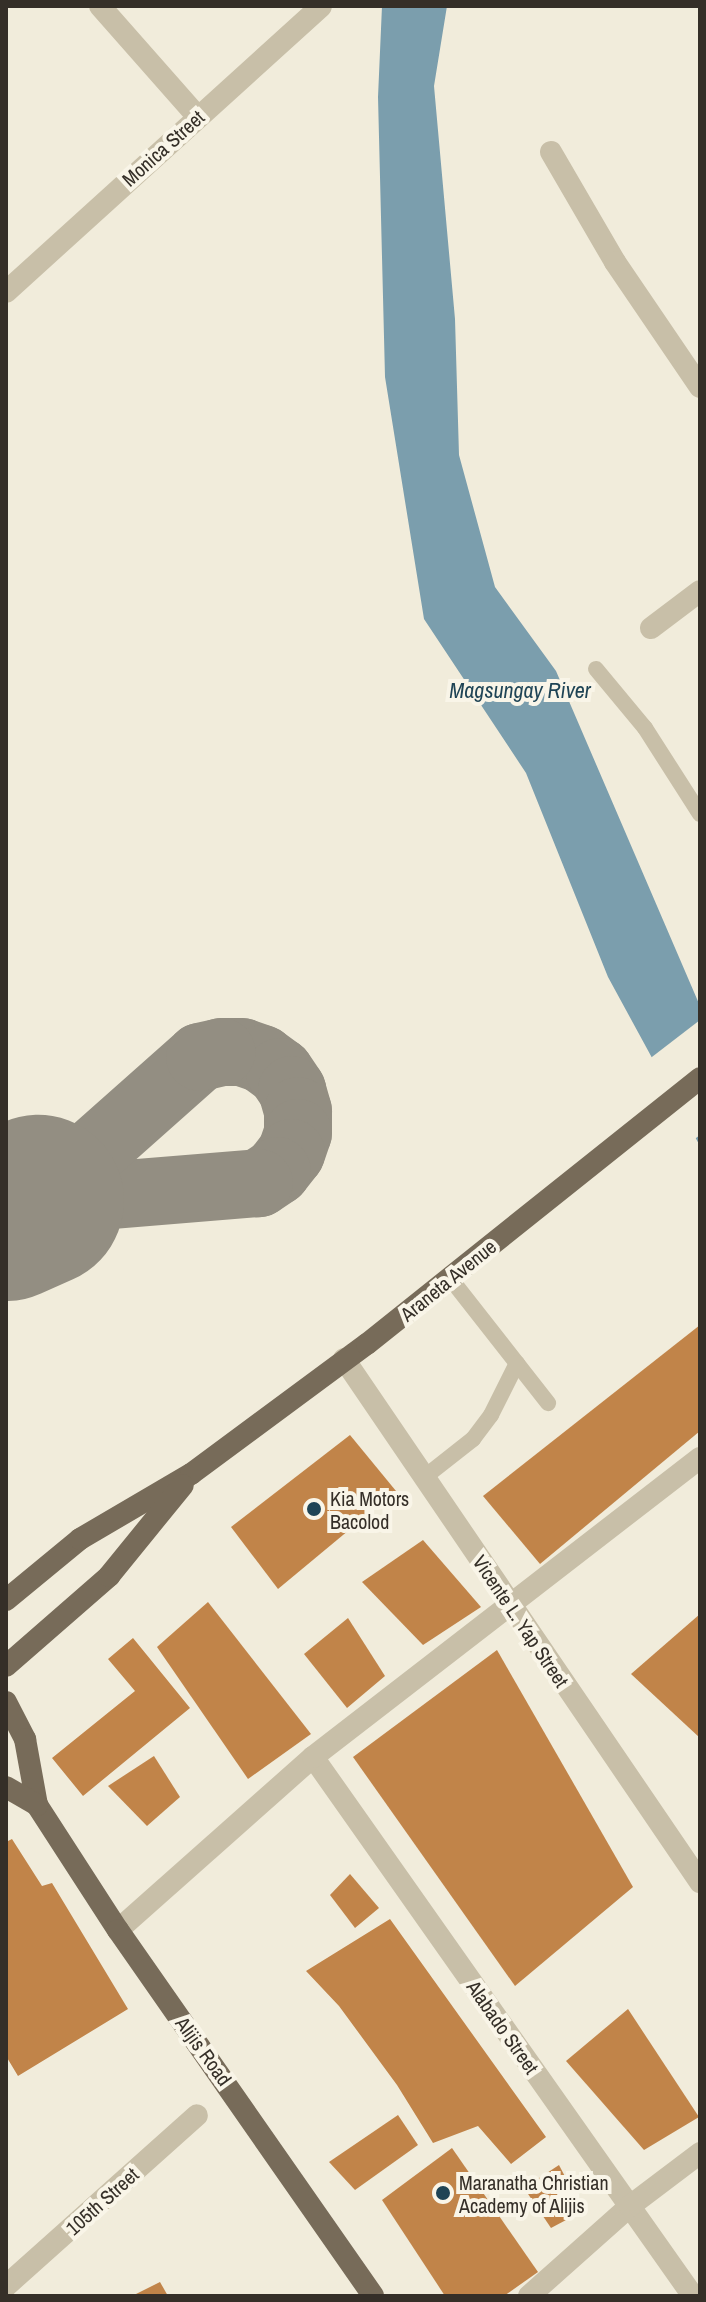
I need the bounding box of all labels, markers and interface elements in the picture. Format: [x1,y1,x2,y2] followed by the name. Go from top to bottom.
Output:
[117,105,209,191] street label: Monica Street
[449,678,591,704] water label: Magsungay River
[395,1234,501,1326] street label: Araneta Avenue
[330,1486,409,1533] place label: Kia Motors Bacolod
[305,1500,323,1518] marker: Kia Motors Bacolod
[468,1550,574,1692] street label: Vicente L. Yap Street
[462,1976,544,2078] street label: Alabado Street
[171,2012,237,2090] street label: Alijis Road
[61,2162,143,2240] street label: 105th Street
[459,2170,608,2217] place label: Maranatha Christian Academy of Alijis
[434,2184,452,2202] marker: Maranatha Christian Academy of Alijis

